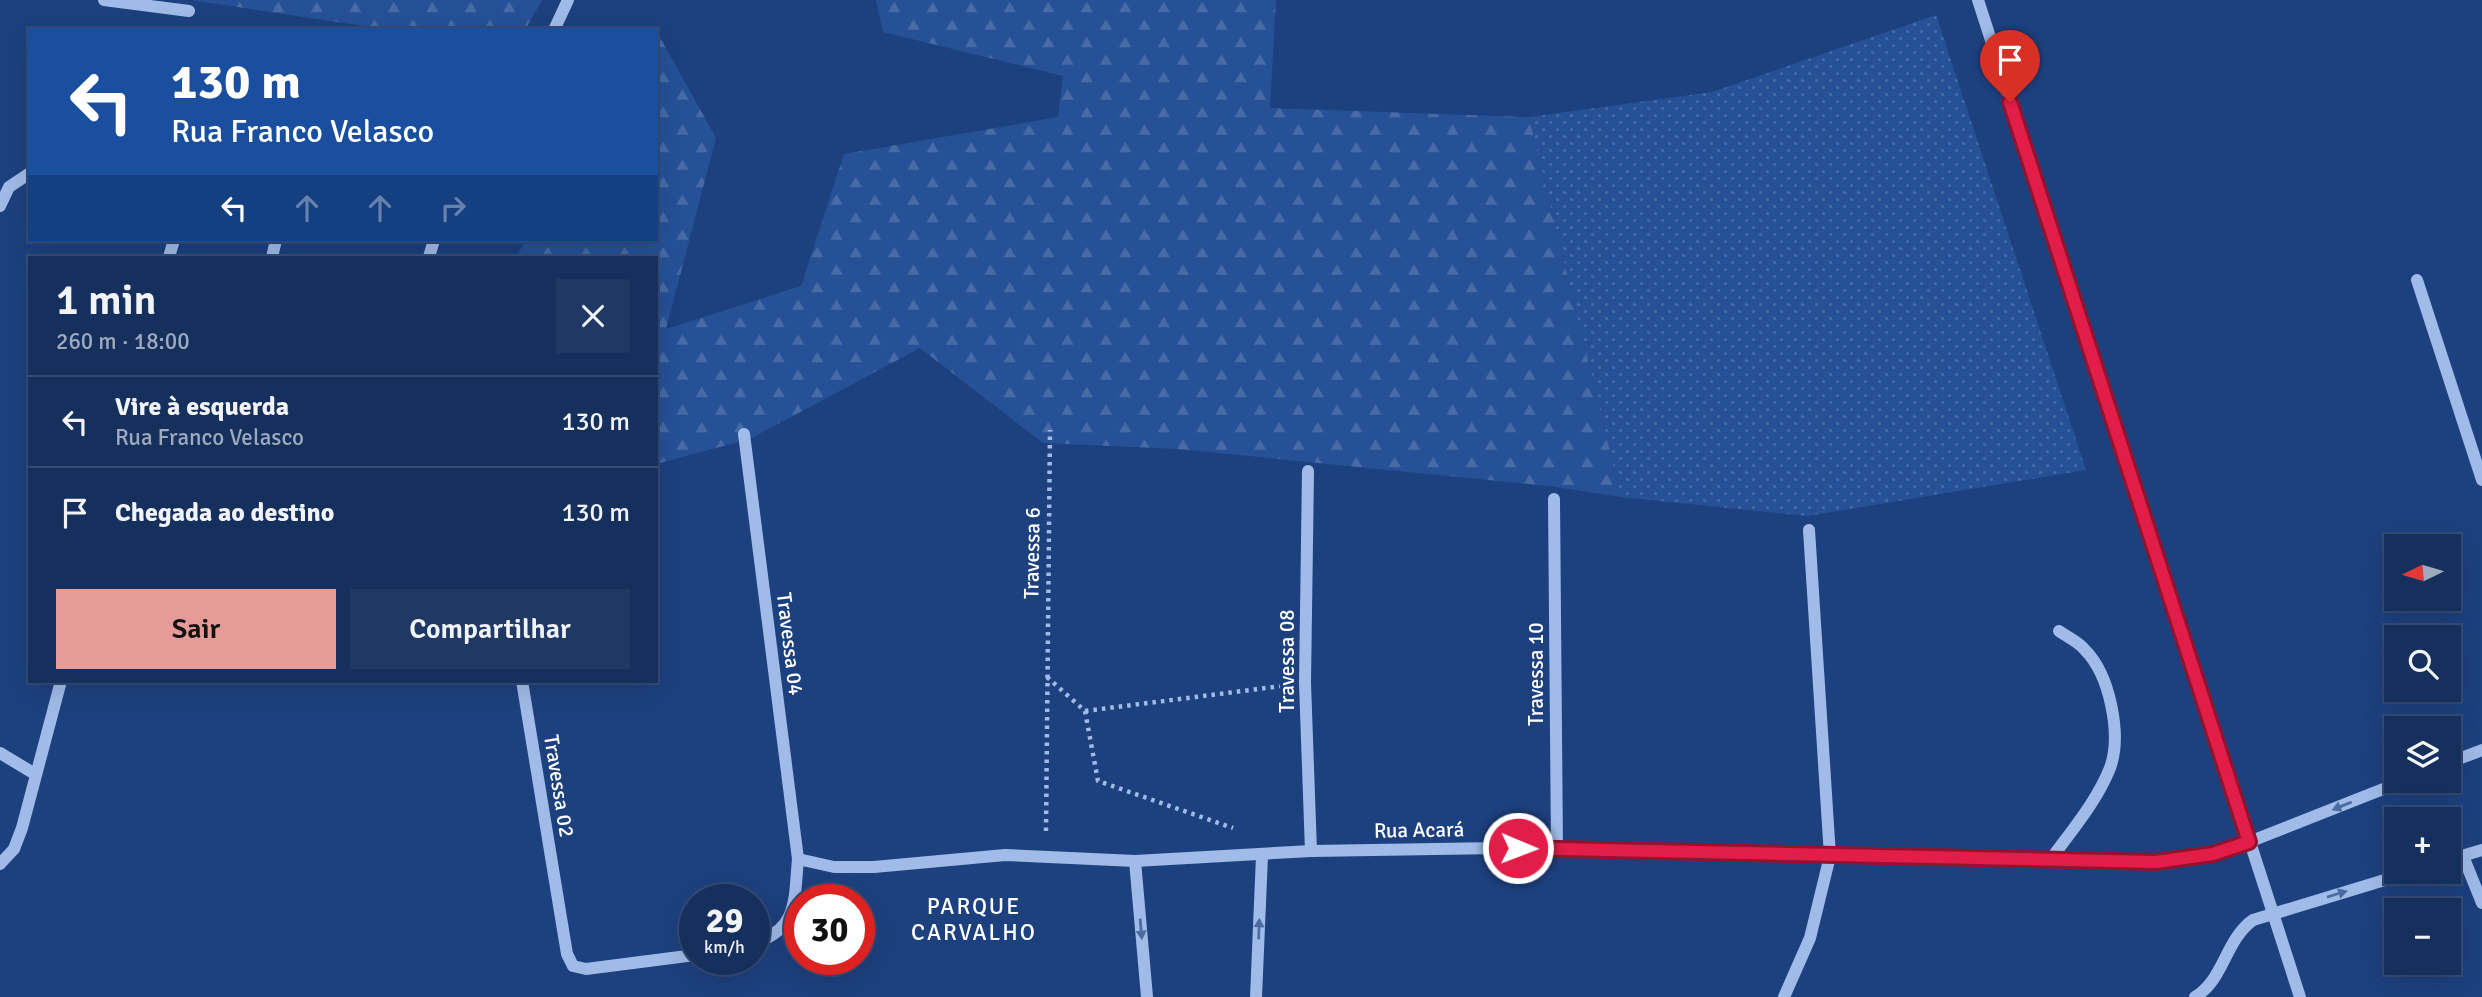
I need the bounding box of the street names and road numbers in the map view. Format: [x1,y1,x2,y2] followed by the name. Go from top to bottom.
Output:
[1018,507,1046,599] street label: Travessa 6
[771,591,809,697] street label: Travessa 04
[1274,609,1300,713] street label: Travessa 08
[1523,622,1549,726] street label: Travessa 10
[538,733,580,839] street label: Travessa 02
[1374,816,1464,844] street label: Rua Acará

